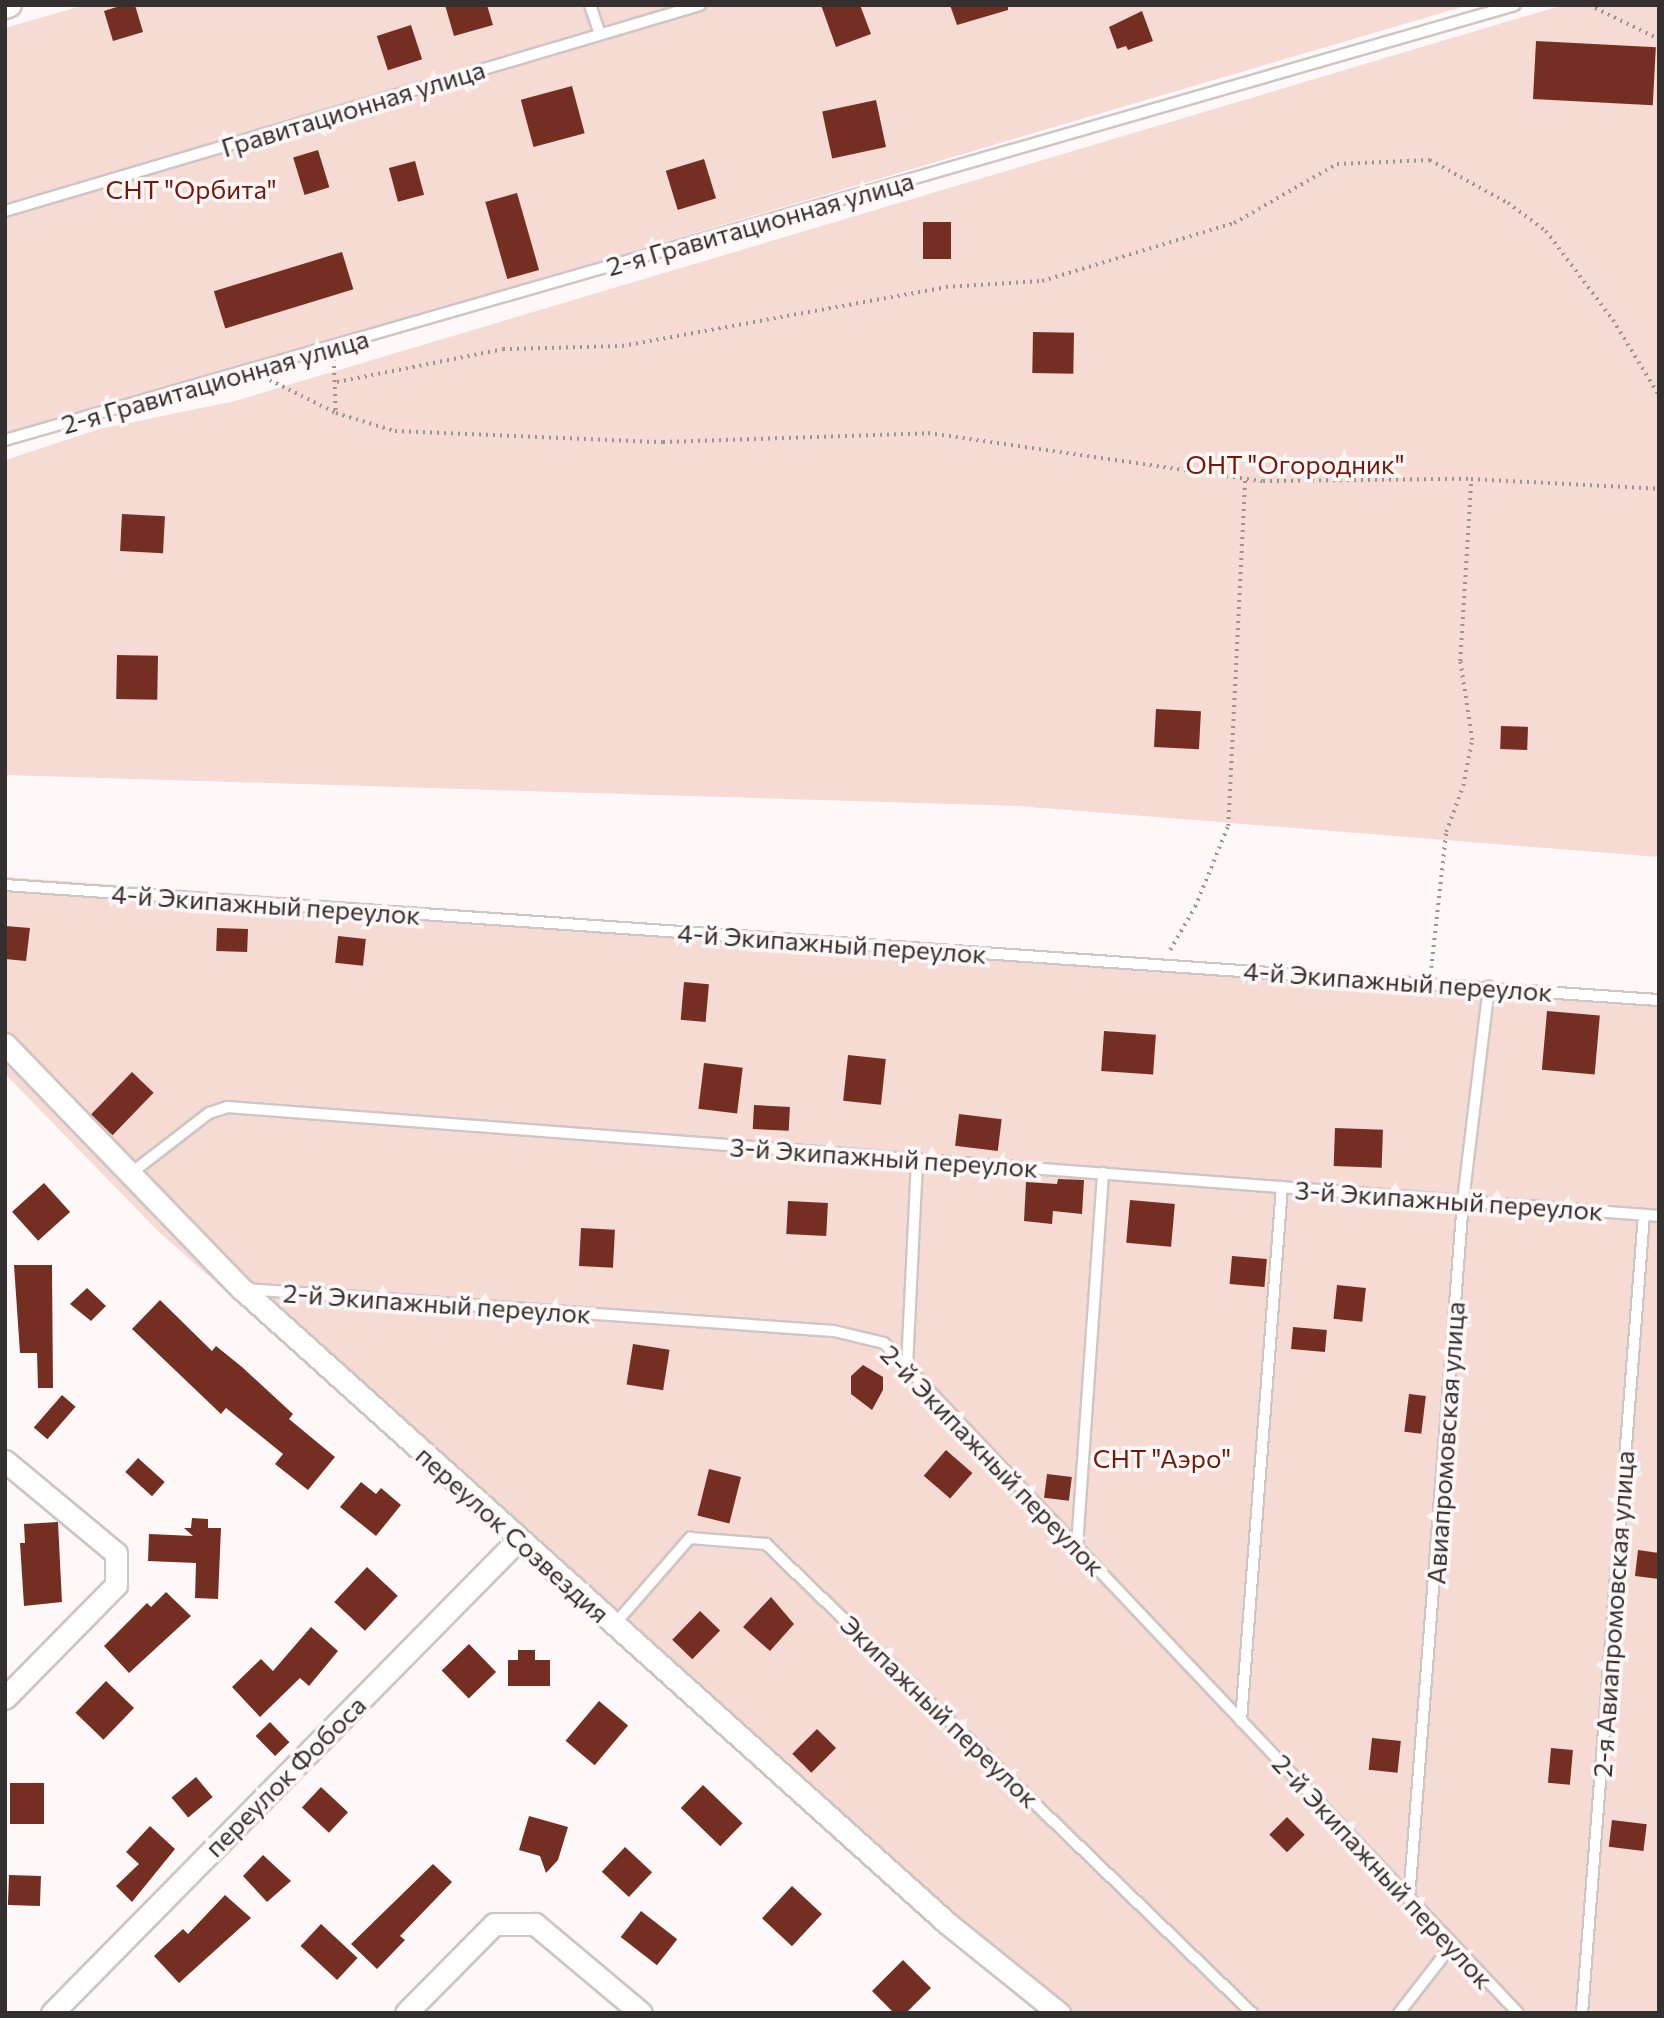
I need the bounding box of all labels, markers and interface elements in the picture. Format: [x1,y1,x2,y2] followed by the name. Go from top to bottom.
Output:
[217,53,489,163] street label: Гравитационная улица
[603,164,917,282] street label: 2-я Гравитационная улица
[105,173,277,205] park label: СНТ "Орбита"
[58,322,372,440] street label: 2-я Гравитационная улица
[1185,448,1405,480] park label: ОНТ "Огородник"
[110,878,422,930] street label: 4-й Экипажный переулок
[676,917,988,969] street label: 4-й Экипажный переулок
[1242,955,1554,1007] street label: 4-й Экипажный переулок
[729,1131,1039,1183] street label: 3-й Экипажный переулок
[1294,1174,1604,1226] street label: 3-й Экипажный переулок
[282,1277,592,1329] street label: 2-й Экипажный переулок
[1420,1301,1470,1585] street label: Авиапромовская улица
[875,1338,1111,1582] street label: 2-й Экипажный переулок
[410,1439,616,1629] street label: переулок Созвездия
[1093,1442,1231,1474] park label: СНТ "Аэро"
[1586,1450,1640,1778] street label: 2-я Авиапромовская улица
[834,1608,1046,1814] street label: Экипажный переулок
[198,1689,372,1863] street label: переулок Фобоса
[1266,1748,1500,1994] street label: 2-й Экипажный переулок

